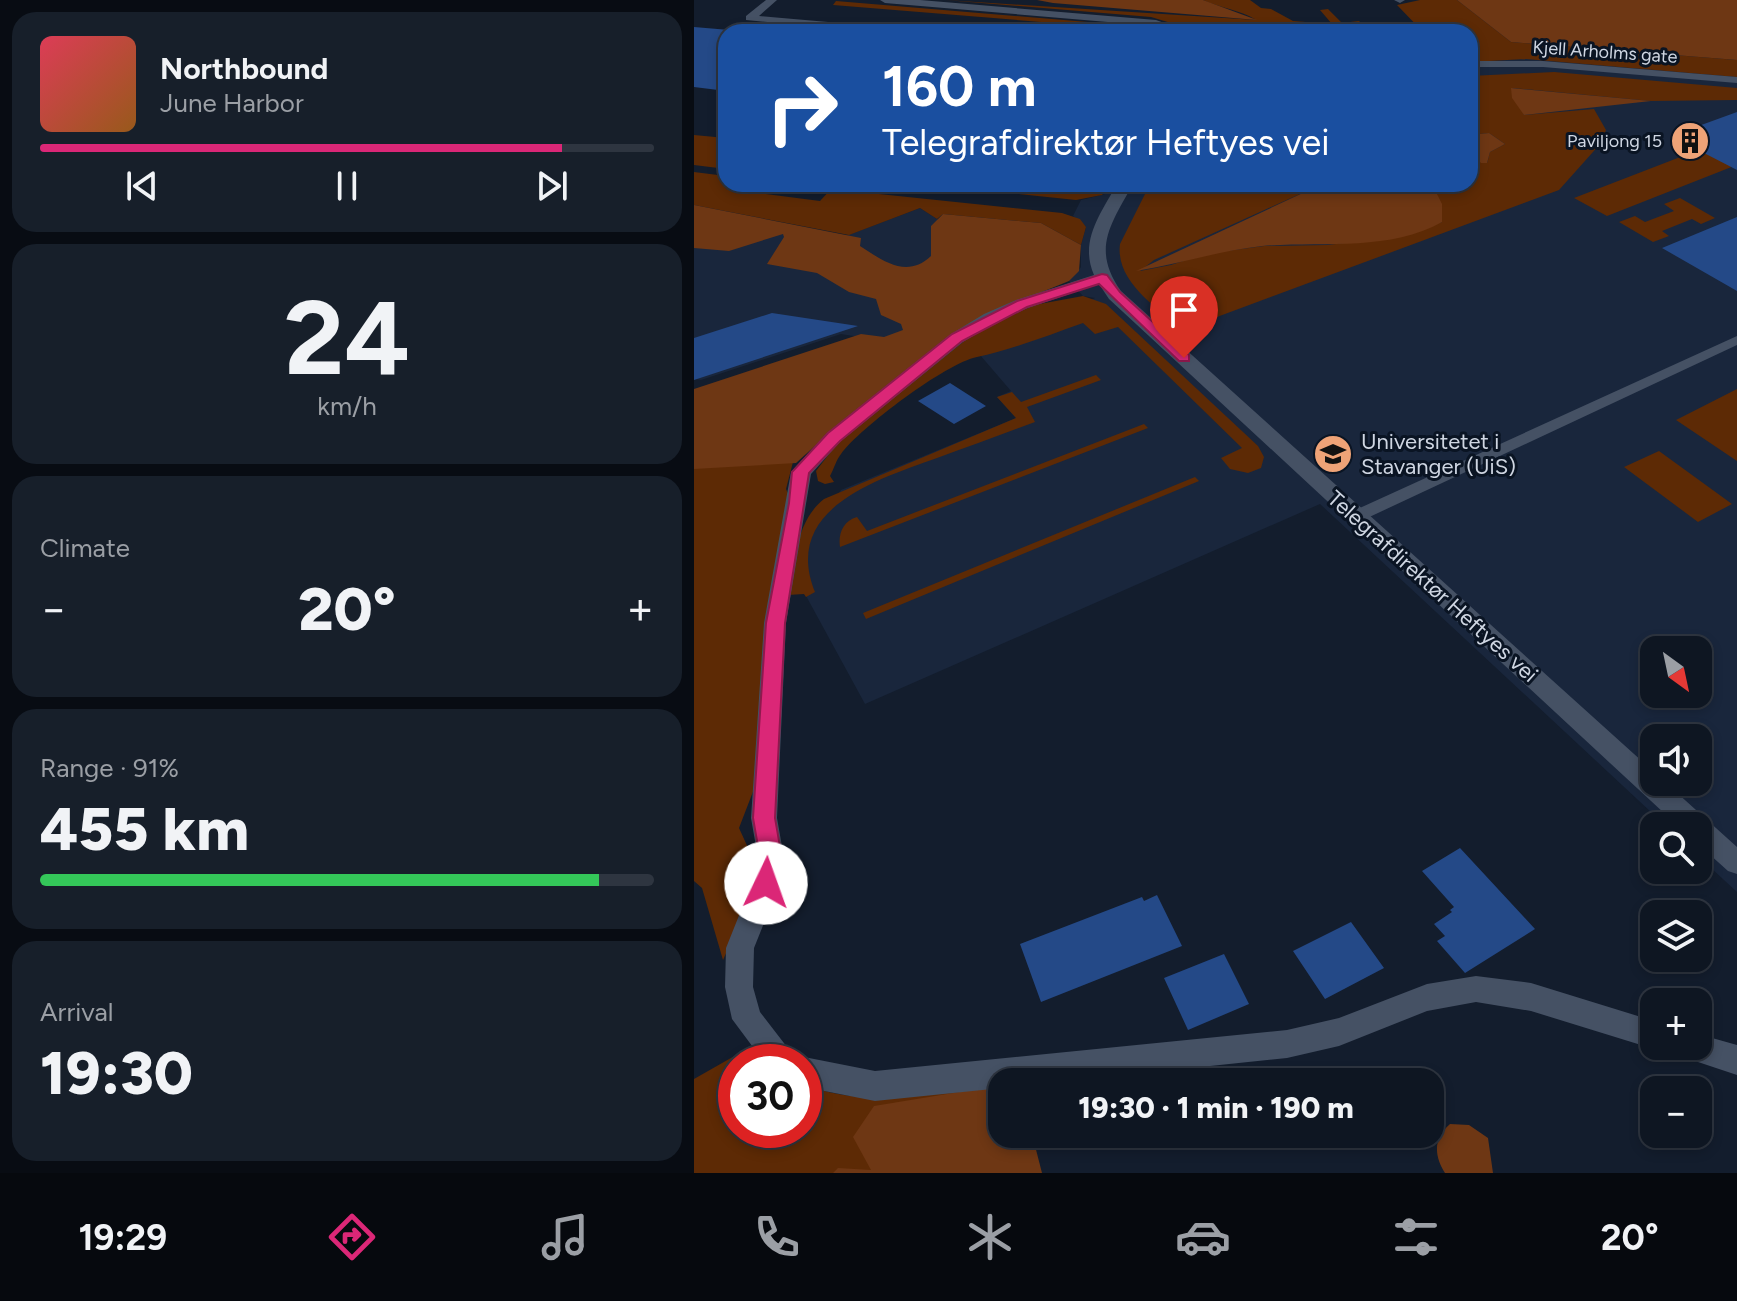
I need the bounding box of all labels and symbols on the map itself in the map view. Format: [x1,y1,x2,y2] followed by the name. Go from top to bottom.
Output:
[1532,36,1678,68] street label: Kjell Arholms gate
[1669,120,1711,162] building icon: Paviljong 15
[1567,130,1662,152] place label: Paviljong 15
[1150,276,1218,358] pin
[1361,428,1516,480] place label: Universitetet i Stavanger (UiS)
[1312,433,1354,475] school or university icon: Universitetet i Stavanger (UiS)
[1322,485,1543,688] street label: Telegrafdirektør Heftyes vei
[1640,636,1712,708] north arrow
[724,841,808,925] position arrow
[718,1044,822,1148] speed limit sign: 30

